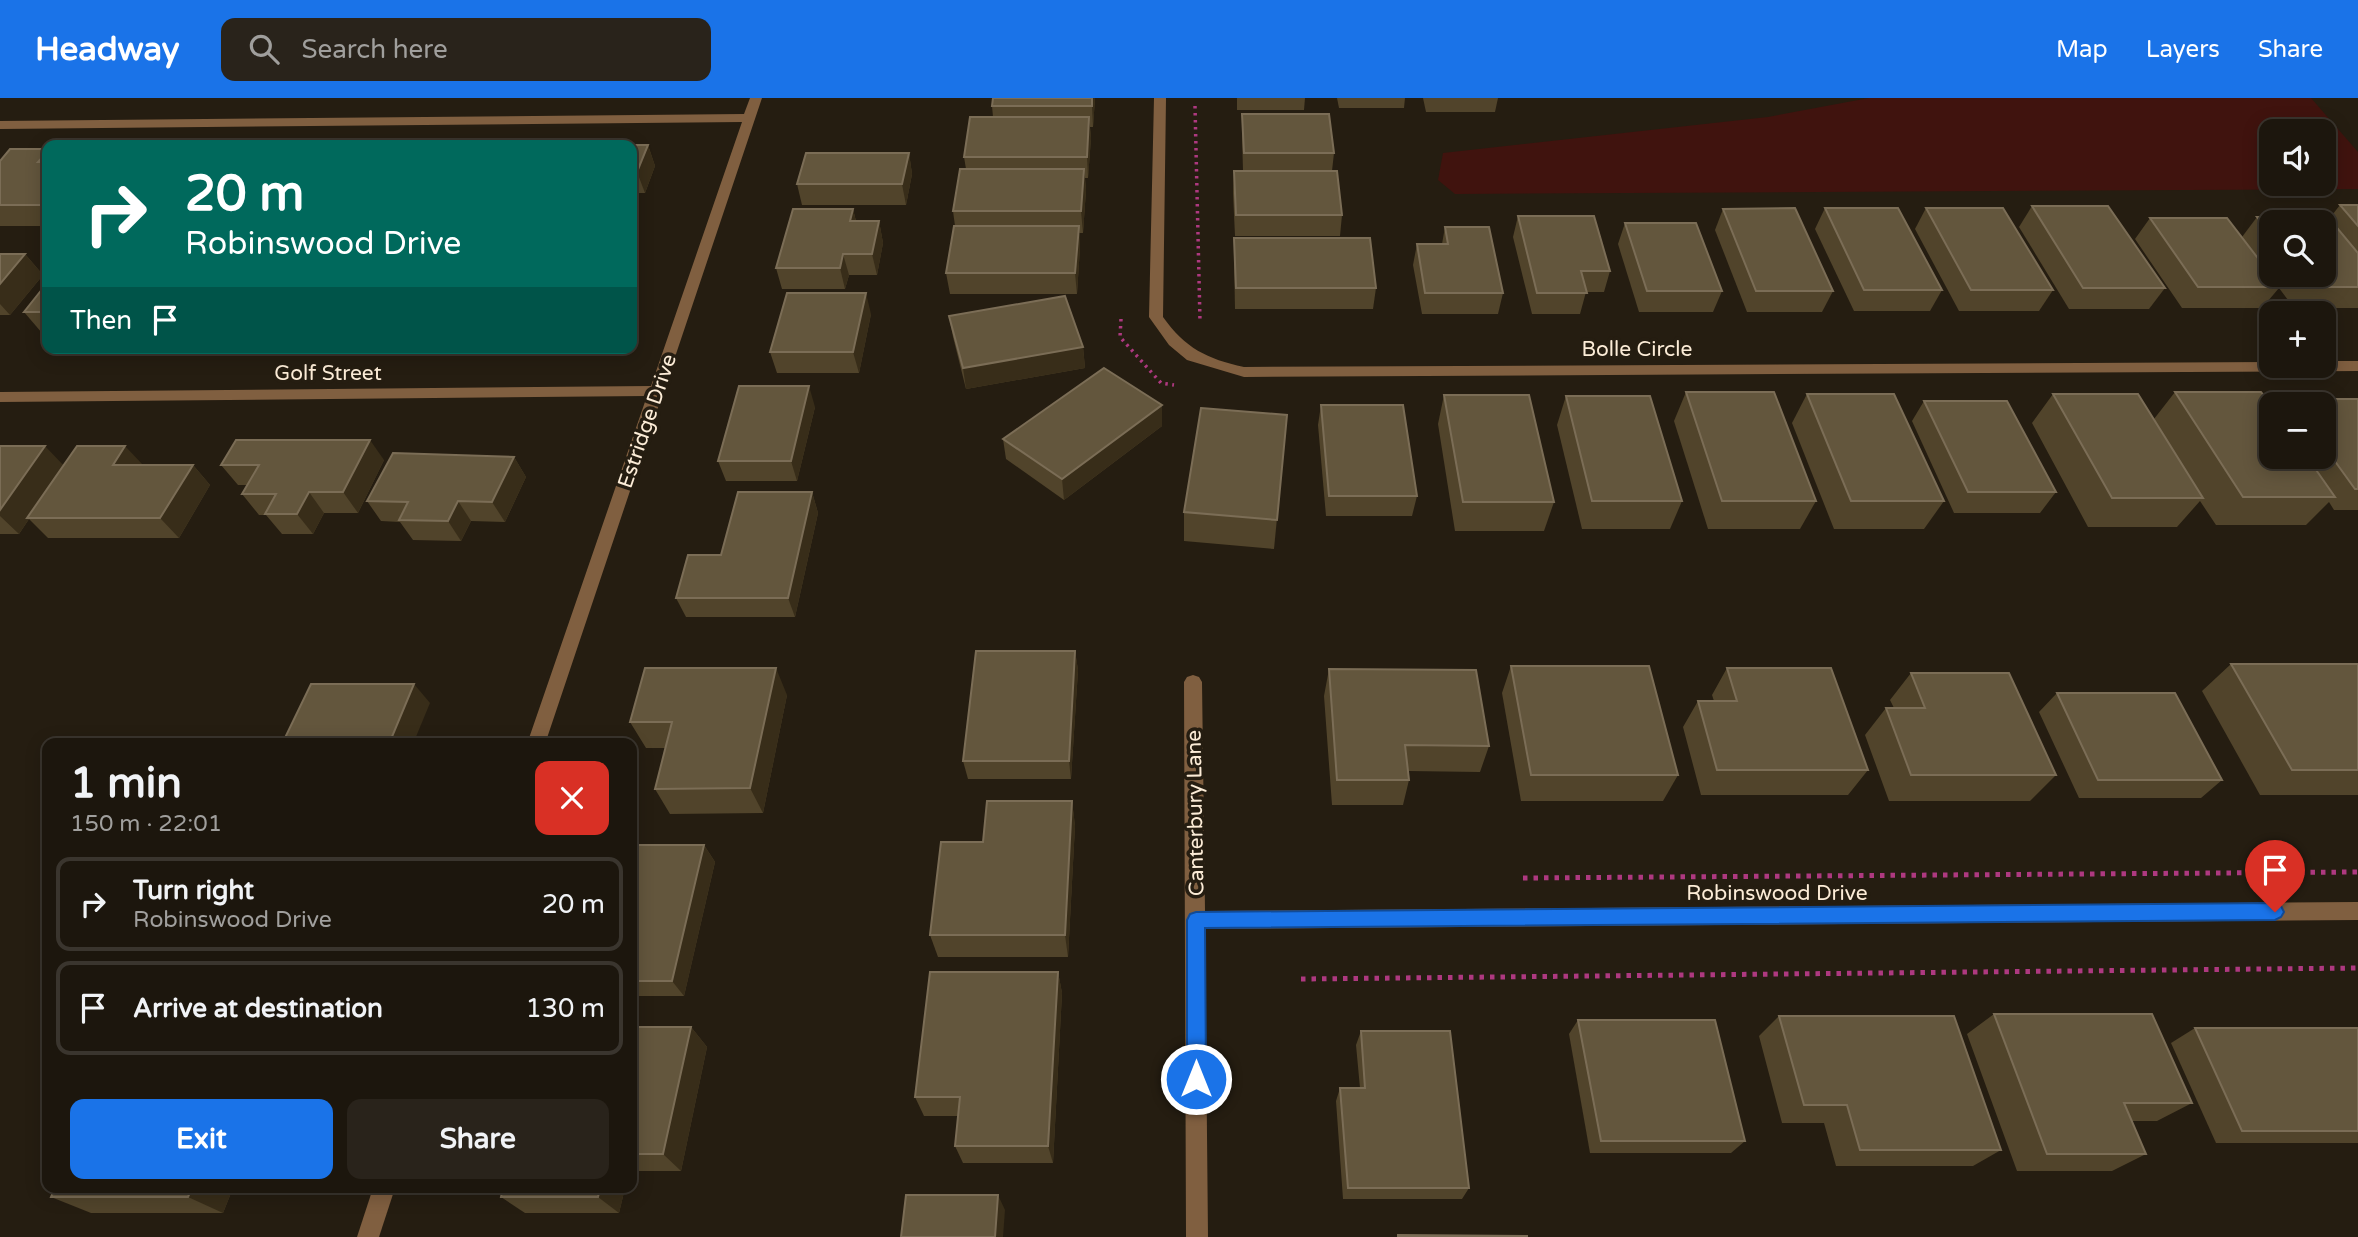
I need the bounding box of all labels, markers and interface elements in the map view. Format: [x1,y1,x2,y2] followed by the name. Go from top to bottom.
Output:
[221,18,711,81] search box
[35,30,179,69] text: Headway
[245,30,283,68] icon: search
[301,34,448,65] text: Search here
[2056,35,2108,64] text: Map
[2146,35,2220,64] text: Layers
[2258,35,2323,64] text: Share
[2259,119,2336,469] map controls
[2259,119,2336,196] button: sound
[185,165,304,224] text: 20 m
[70,168,161,259] icon: right
[2259,210,2336,287] button: search
[185,225,461,263] text: Robinswood Drive
[146,301,184,339] icon: arrive
[2259,301,2336,378] button: +
[70,305,132,336] text: Then
[1582,337,1693,362] street label: Bolle Circle
[613,351,682,491] street label: Estridge Drive
[274,361,382,386] street label: Golf Street
[2259,392,2336,469] button: −
[1182,730,1209,896] street label: Canterbury Lane
[70,758,182,809] text: 1 min
[535,761,609,835] button: close
[70,810,222,838] text: 150 m · 22:01
[2245,840,2305,912] pin
[2256,851,2294,889] icon: arrive
[133,875,254,906] text: Turn right
[1686,881,1868,906] street label: Robinswood Drive
[74,885,112,923] icon: right
[542,889,605,920] text: 20 m
[133,906,332,934] text: Robinswood Drive
[74,989,112,1027] icon: arrive
[133,993,383,1024] text: Arrive at destination
[525,993,605,1024] text: 130 m
[1159,1042,1233,1116] position arrow
[70,1099,333,1179] button: Exit
[347,1099,609,1179] button: Share

